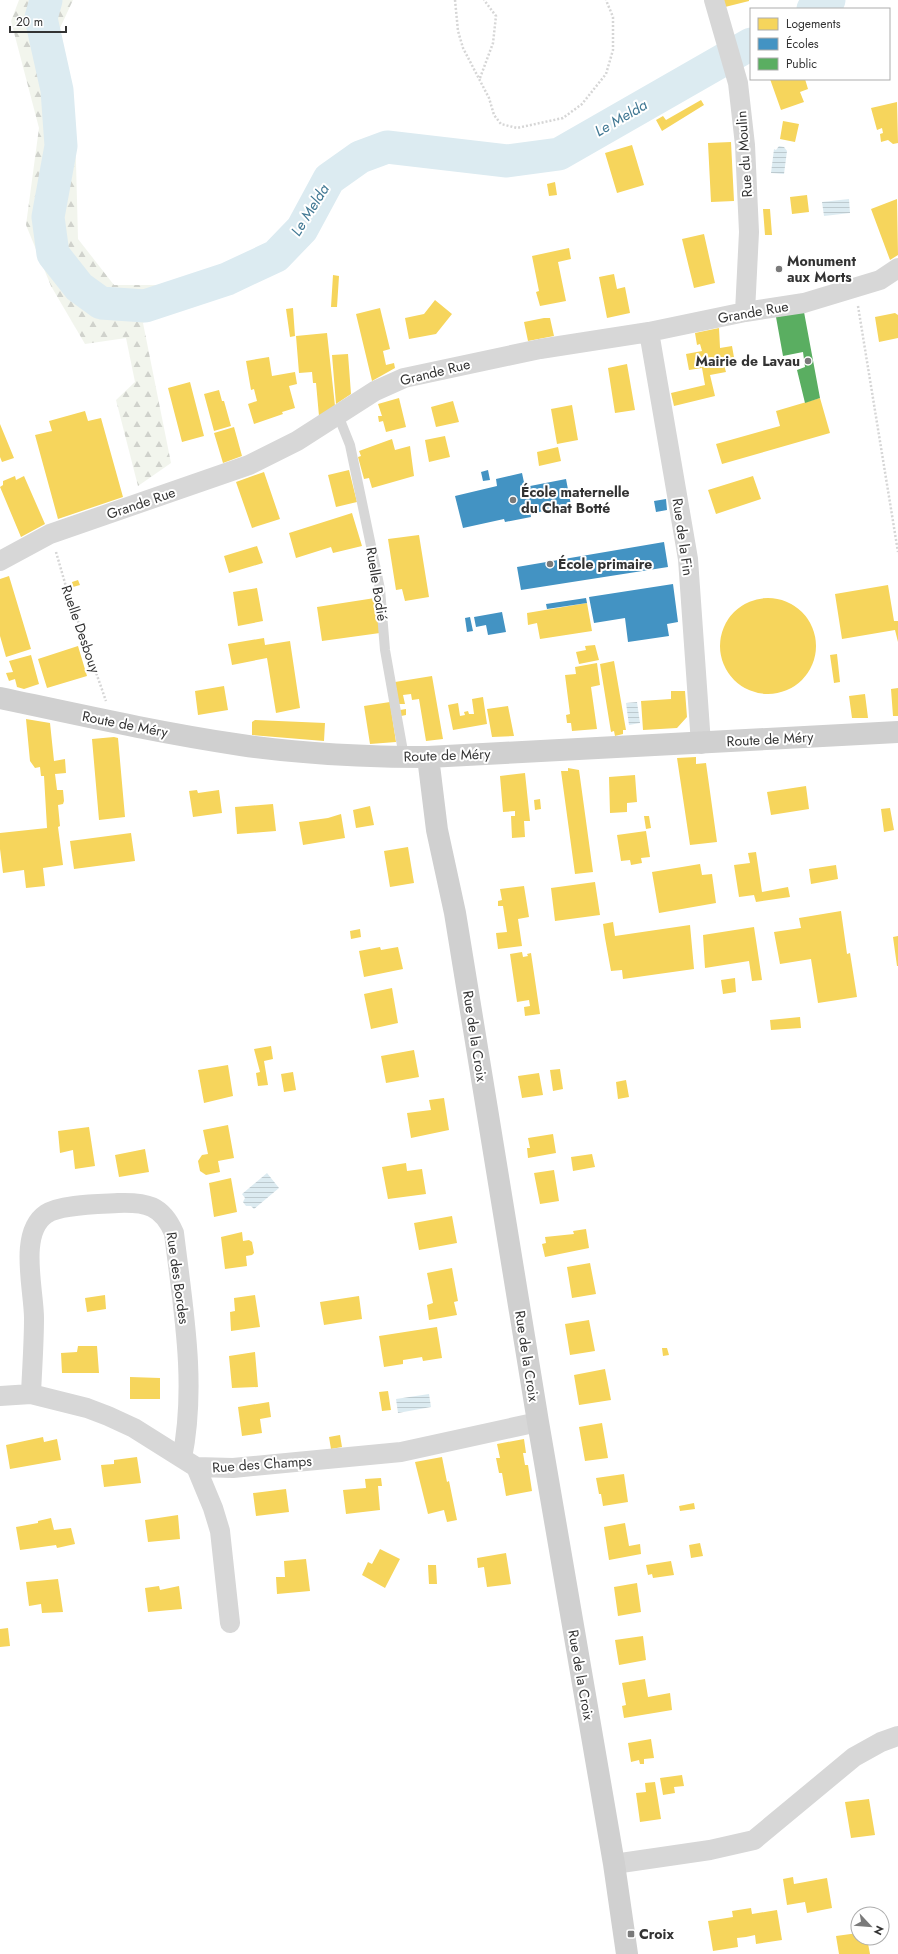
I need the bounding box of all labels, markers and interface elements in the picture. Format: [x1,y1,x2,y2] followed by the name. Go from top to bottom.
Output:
[10,8,66,34] scale bar
[750,8,890,80] legend
[16,13,43,31] text: 20 m
[786,15,841,33] text: Logements
[786,35,819,53] text: Écoles
[786,55,817,73] text: Public
[590,94,652,142] water label: Le Melda
[731,110,757,198] street label: Rue du Moulin
[285,179,335,240] water label: Le Melda
[787,251,856,287] place label: Monument aux Morts
[774,264,784,274] marker: Monument aux Morts
[716,296,790,328] street label: Grande Rue
[696,351,800,371] place label: Mairie de Lavau
[398,354,472,390] street label: Grande Rue
[803,356,813,366] marker: Mairie de Lavau
[104,482,178,524] street label: Grande Rue
[521,482,630,518] place label: École maternelle du Chat Botté
[508,495,518,505] marker: École maternelle du Chat Botté
[668,497,698,577] street label: Rue de la Fin
[361,546,393,622] street label: Ruelle Bodié
[558,554,652,574] place label: École primaire
[545,559,555,569] marker: École primaire
[57,582,106,676] street label: Ruelle Desbouy
[80,706,170,742] street label: Route de Méry
[726,727,815,751] street label: Route de Méry
[403,743,492,767] street label: Route de Méry
[458,989,492,1083] street label: Rue de la Croix
[162,1231,194,1326] street label: Rue des Bordes
[510,1309,544,1403] street label: Rue de la Croix
[211,1451,313,1477] street label: Rue des Champs
[563,1628,599,1722] street label: Rue de la Croix
[850,1906,890,1946] north arrow
[870,1923,888,1938] text: N
[639,1924,674,1944] place label: Croix
[626,1929,636,1939] marker: Croix

